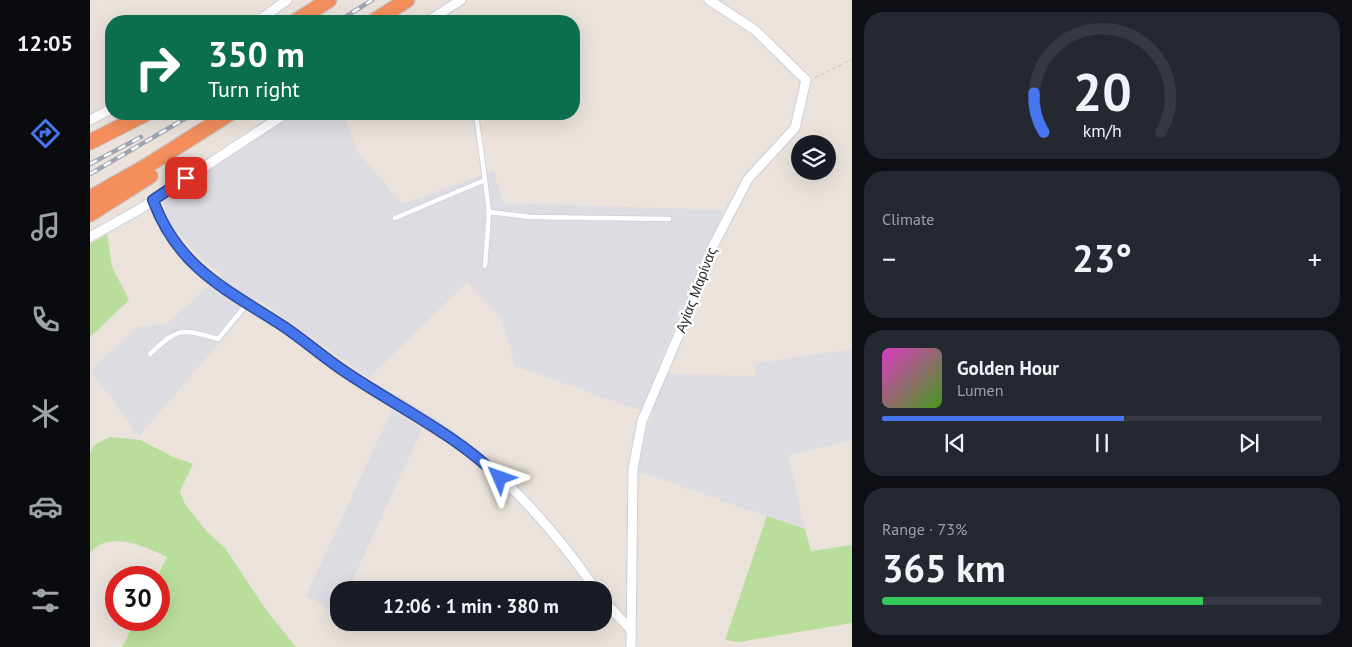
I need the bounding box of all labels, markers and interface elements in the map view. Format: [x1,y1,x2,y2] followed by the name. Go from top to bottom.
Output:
[17,29,73,57] text: 12:05
[208,31,305,77] text: 350 m
[125,35,190,100] icon: right
[1073,58,1131,125] text: 20
[208,75,300,103] text: Turn right
[28,116,63,151] icon: directions
[1082,119,1122,142] text: km/h
[791,135,836,180] map controls
[791,135,836,180] button: layers
[165,157,207,199] pin
[172,164,200,192] icon: arrive
[28,209,63,244] icon: music
[882,209,934,229] text: Climate
[1072,233,1132,282] text: 23°
[882,240,896,277] text: −
[1308,240,1322,277] text: +
[671,244,721,335] street label: Αγίας Μαρίνας
[28,302,63,337] icon: phone
[957,356,1059,380] text: Golden Hour
[957,380,1003,400] text: Lumen
[28,396,63,431] icon: climate
[941,429,969,457] icon: previous
[1088,429,1116,457] icon: pause
[1235,429,1263,457] icon: next
[473,451,525,503] position arrow
[28,489,63,524] icon: car
[882,519,967,539] text: Range · 73%
[882,543,1006,592] text: 365 km
[105,566,170,631] speed limit sign: 30
[28,583,63,618] icon: filters
[383,594,559,618] text: 12:06 · 1 min · 380 m

